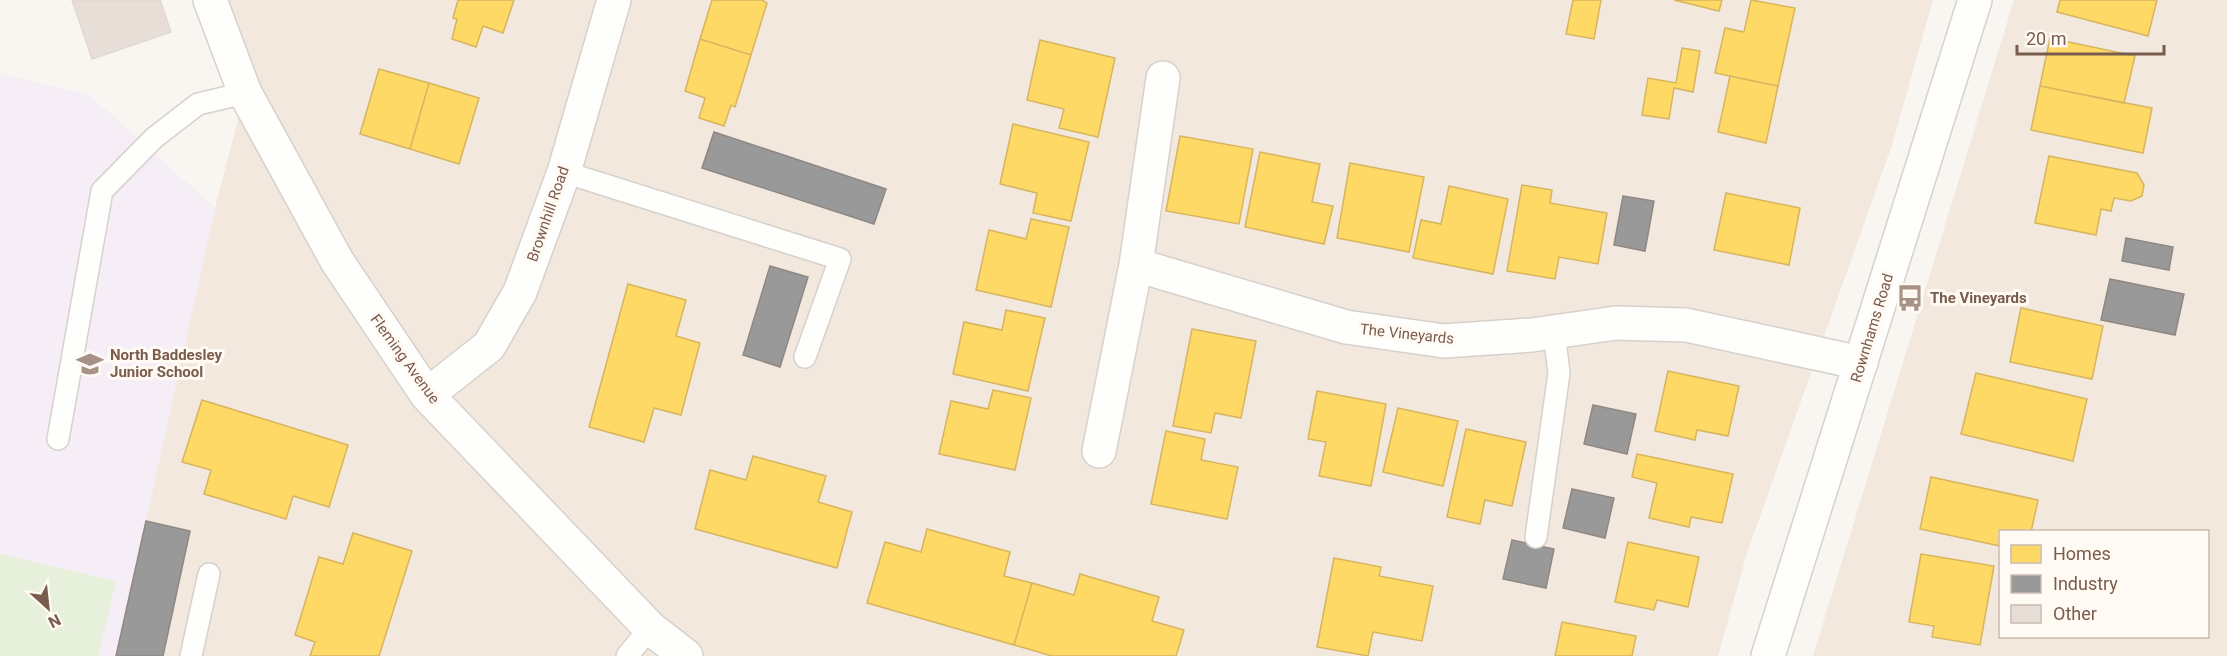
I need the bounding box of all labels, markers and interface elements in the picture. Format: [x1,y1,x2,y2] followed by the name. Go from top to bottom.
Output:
[2017,18,2164,56] scale bar
[2026,28,2066,49] text: 20 m
[523,164,573,264] street label: Brownhill Road
[1847,271,1897,385] street label: Rownhams Road
[1895,283,1925,313] bus stop icon: The Vineyards
[1930,289,2027,307] place label: The Vineyards
[367,311,444,407] street label: Fleming Avenue
[1359,320,1455,348] street label: The Vineyards
[110,346,222,381] place label: North Baddesley Junior School
[75,349,105,379] school or university icon: North Baddesley Junior School
[1999,530,2209,638] legend
[2053,543,2111,564] text: Homes
[2053,573,2118,594] text: Industry
[18,578,78,638] north arrow
[2053,603,2097,624] text: Other
[45,610,64,632] text: N

